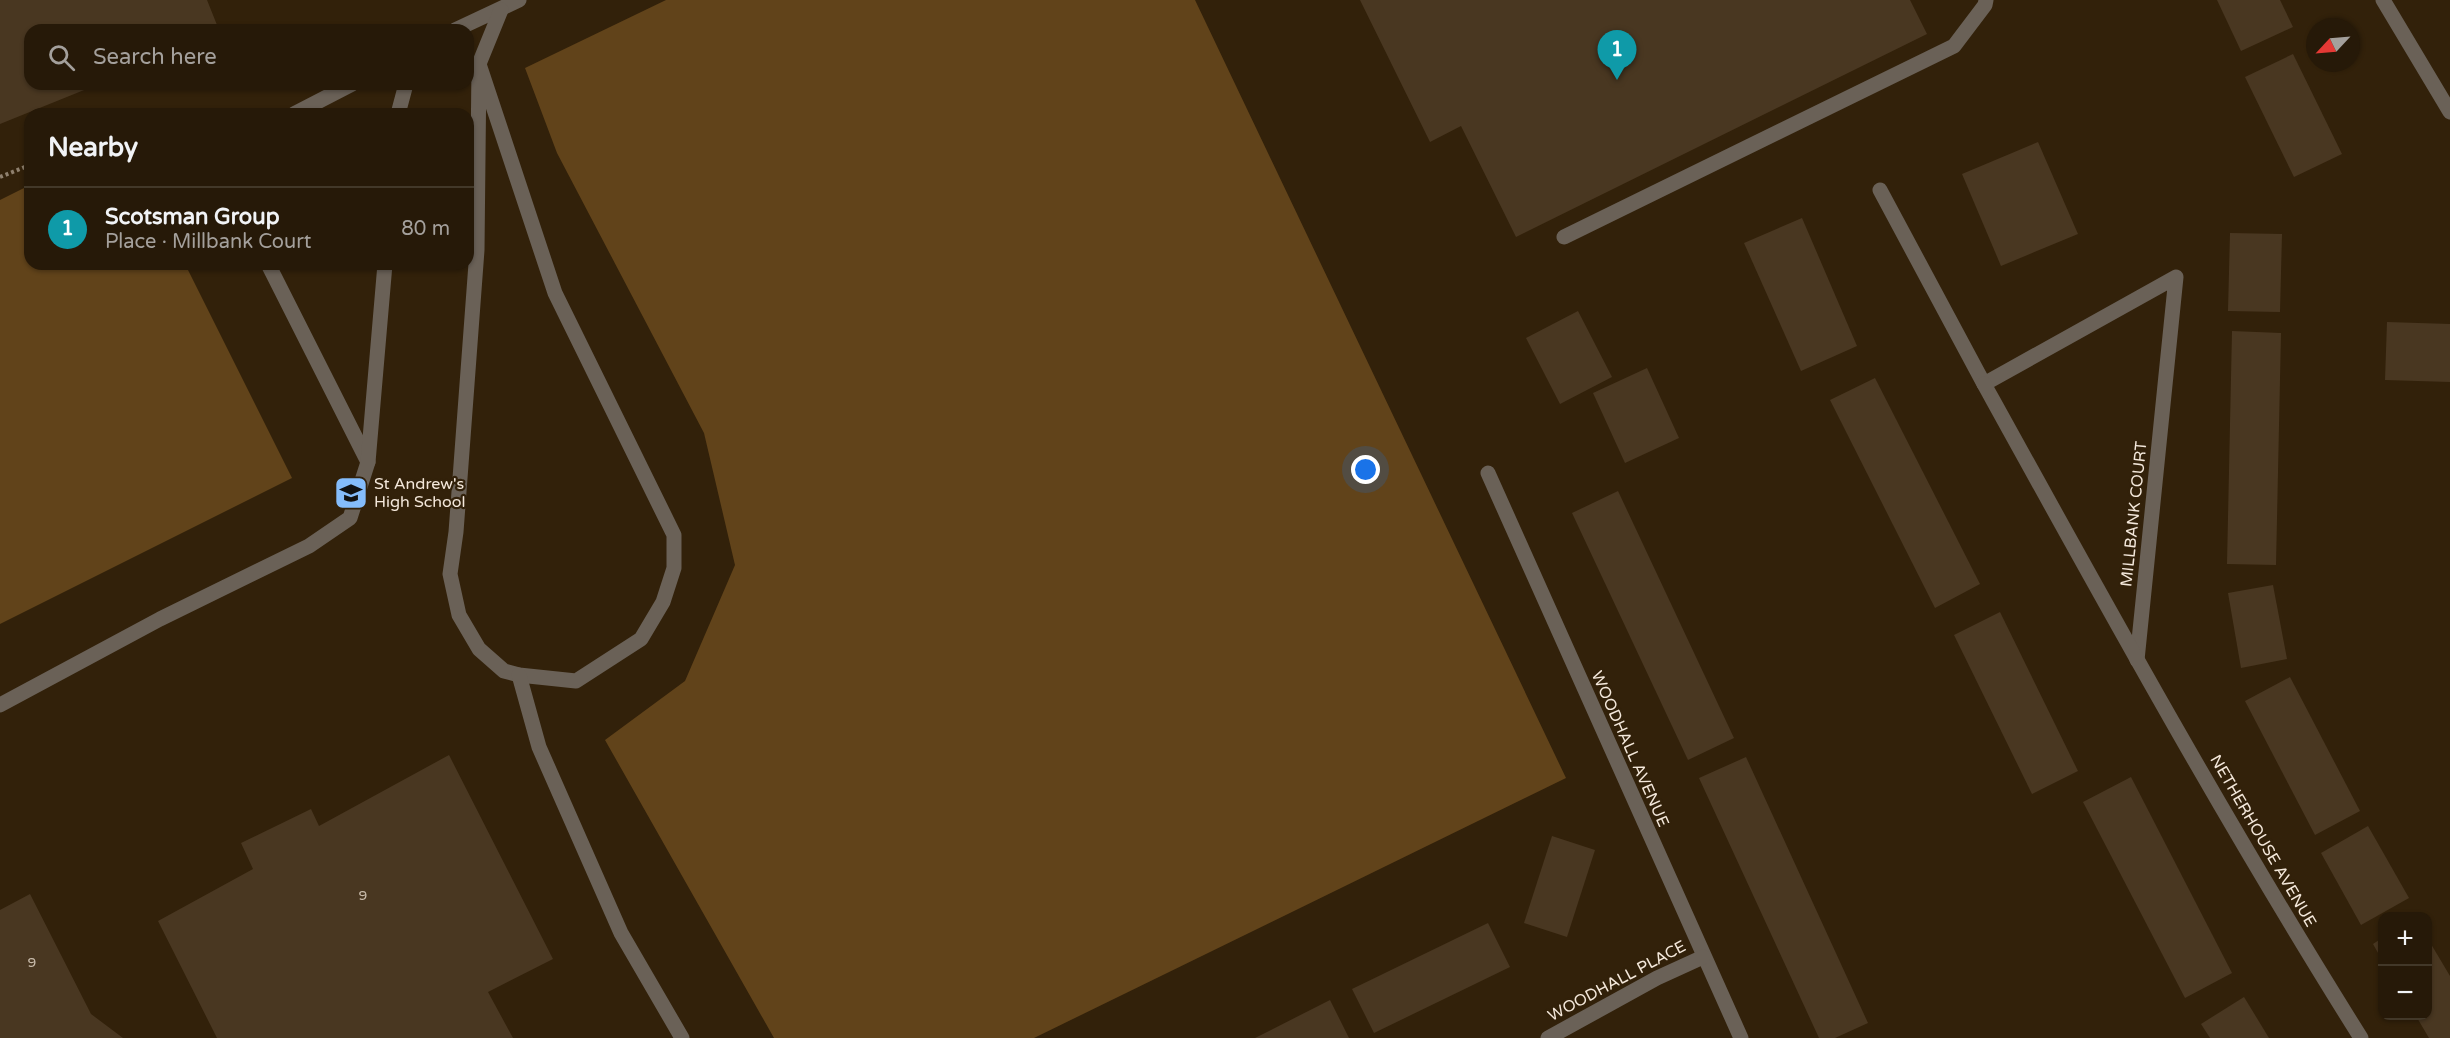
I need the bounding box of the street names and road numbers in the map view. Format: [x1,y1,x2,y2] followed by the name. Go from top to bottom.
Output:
[2116,440,2152,588] street label: MILLBANK COURT
[1587,668,1673,830] street label: WOODHALL AVENUE
[2205,751,2321,931] street label: NETHERHOUSE AVENUE
[1545,936,1689,1026] street label: WOODHALL PLACE

